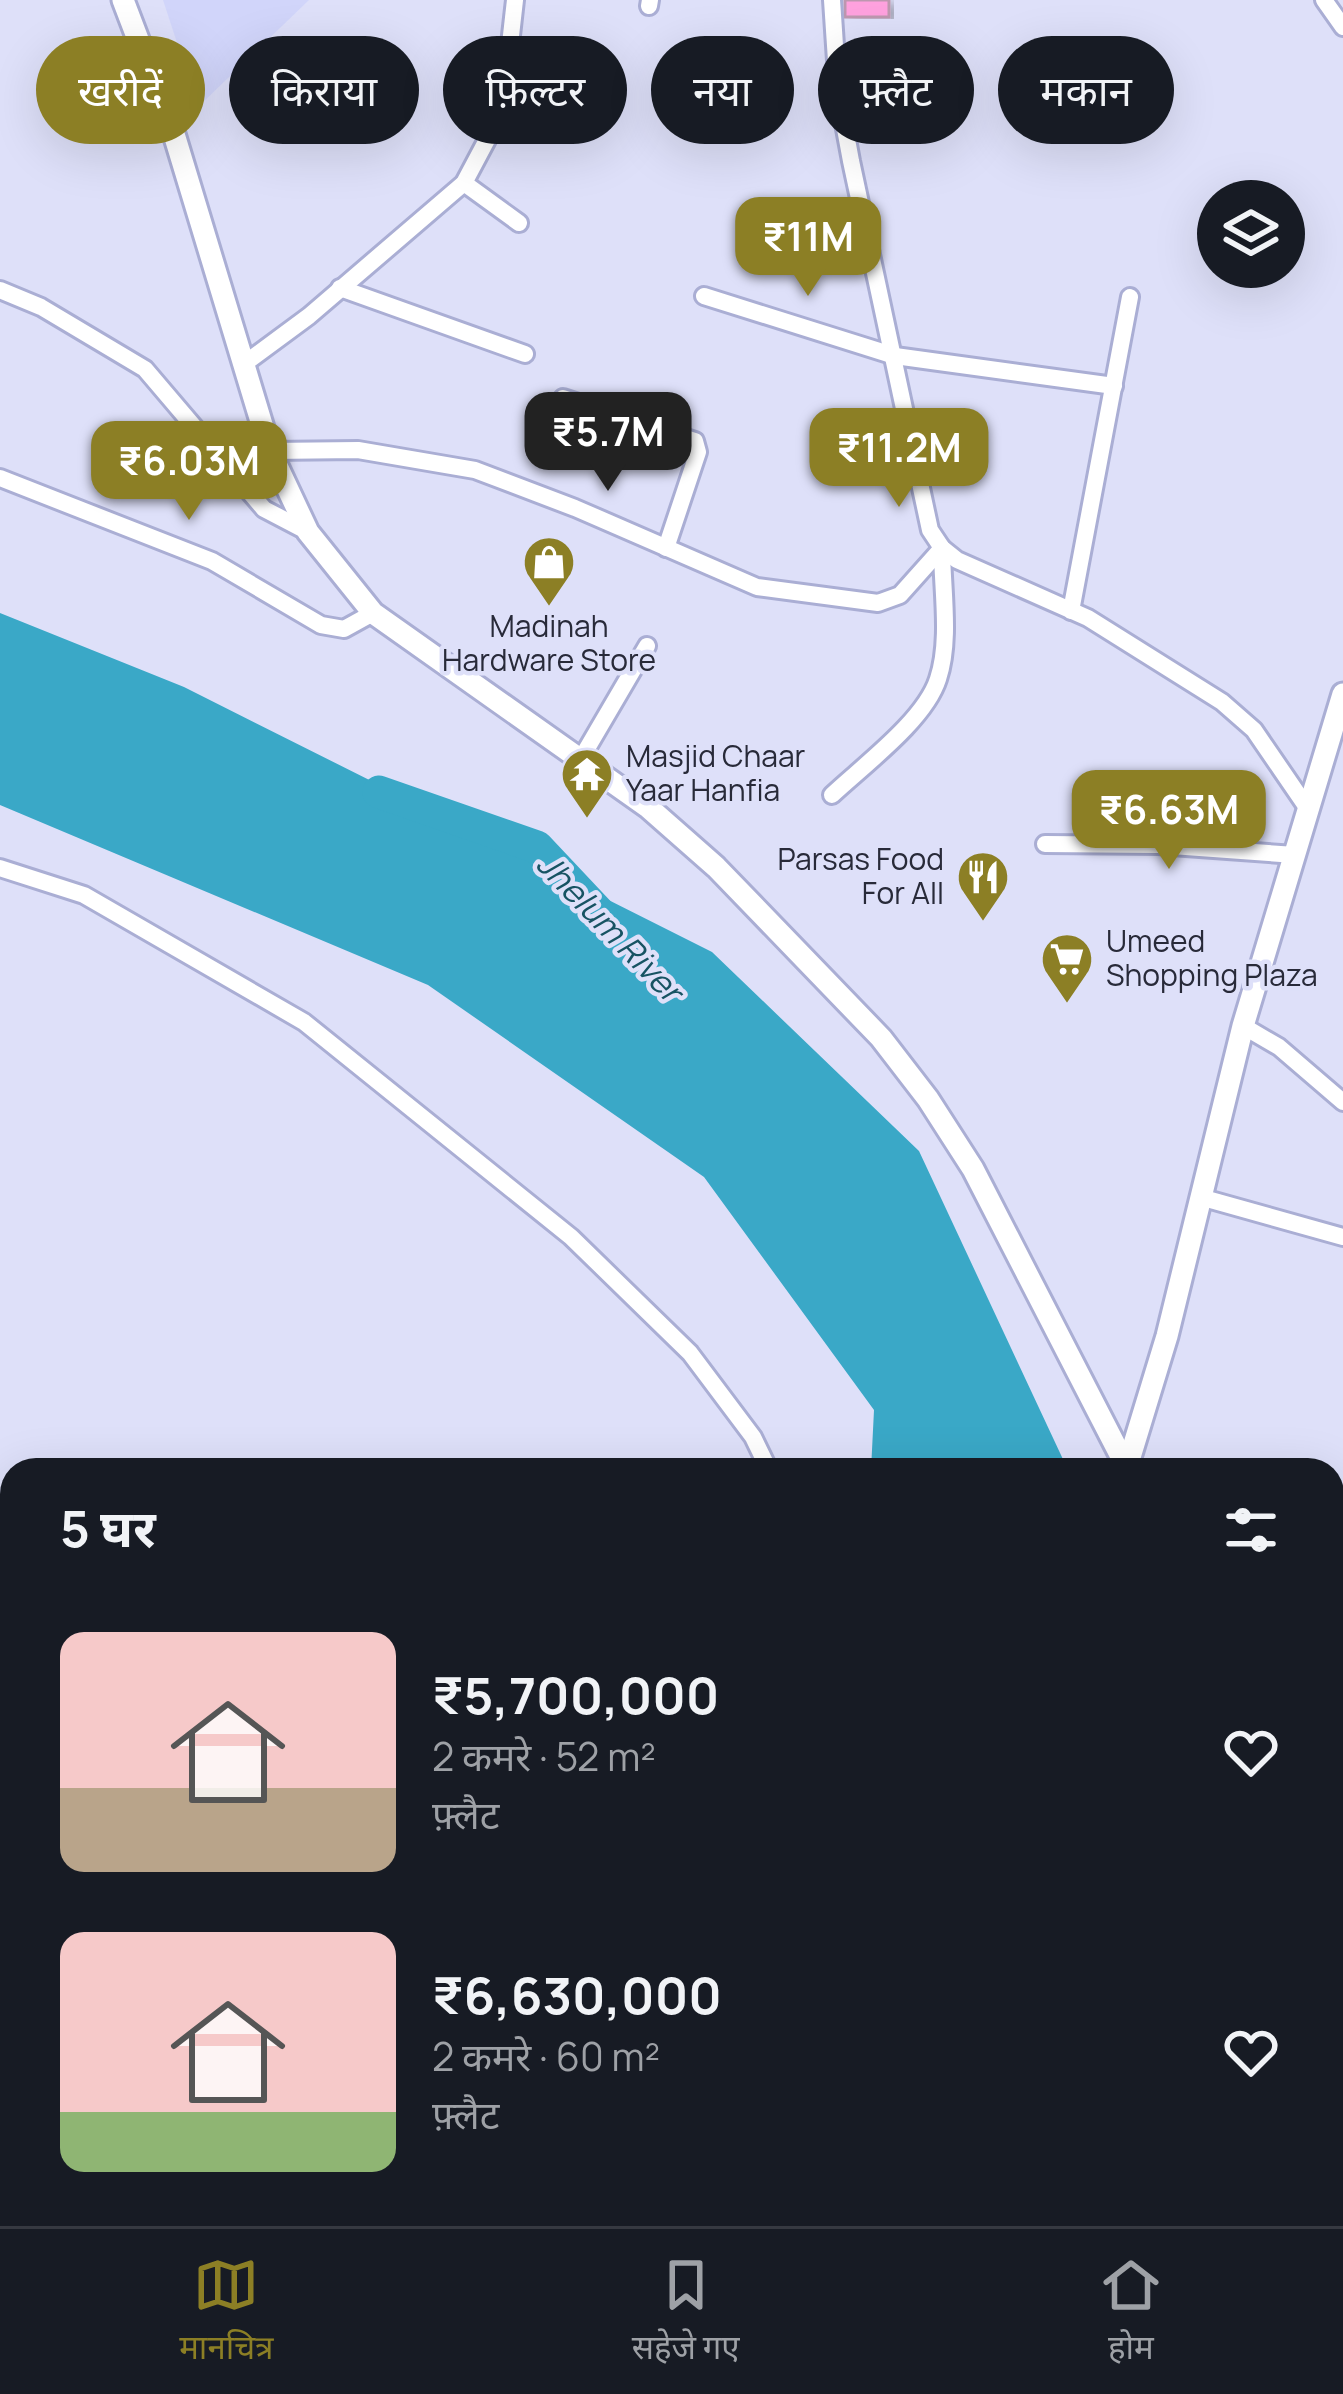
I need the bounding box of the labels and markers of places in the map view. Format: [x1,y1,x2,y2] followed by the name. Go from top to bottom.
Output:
[737,197,879,299] pin: ₹11M
[524,392,692,494] pin: ₹5.7M
[801,408,997,510] pin: ₹11.2M
[91,421,287,523] pin: ₹6.03M
[521,534,577,608] shop icon: Madinah Hardware Store
[442,605,656,680] place label: Madinah Hardware Store
[626,735,806,810] place label: Masjid Chaar Yaar Hanfia
[559,746,615,820] temple icon: Masjid Chaar Yaar Hanfia
[1071,770,1267,872] pin: ₹6.63M
[778,838,944,913] place label: Parsas Food For All
[955,849,1011,923] restaurant icon: Parsas Food For All
[1106,920,1318,995] place label: Umeed Shopping Plaza
[1039,931,1095,1005] supermarket icon: Umeed Shopping Plaza

